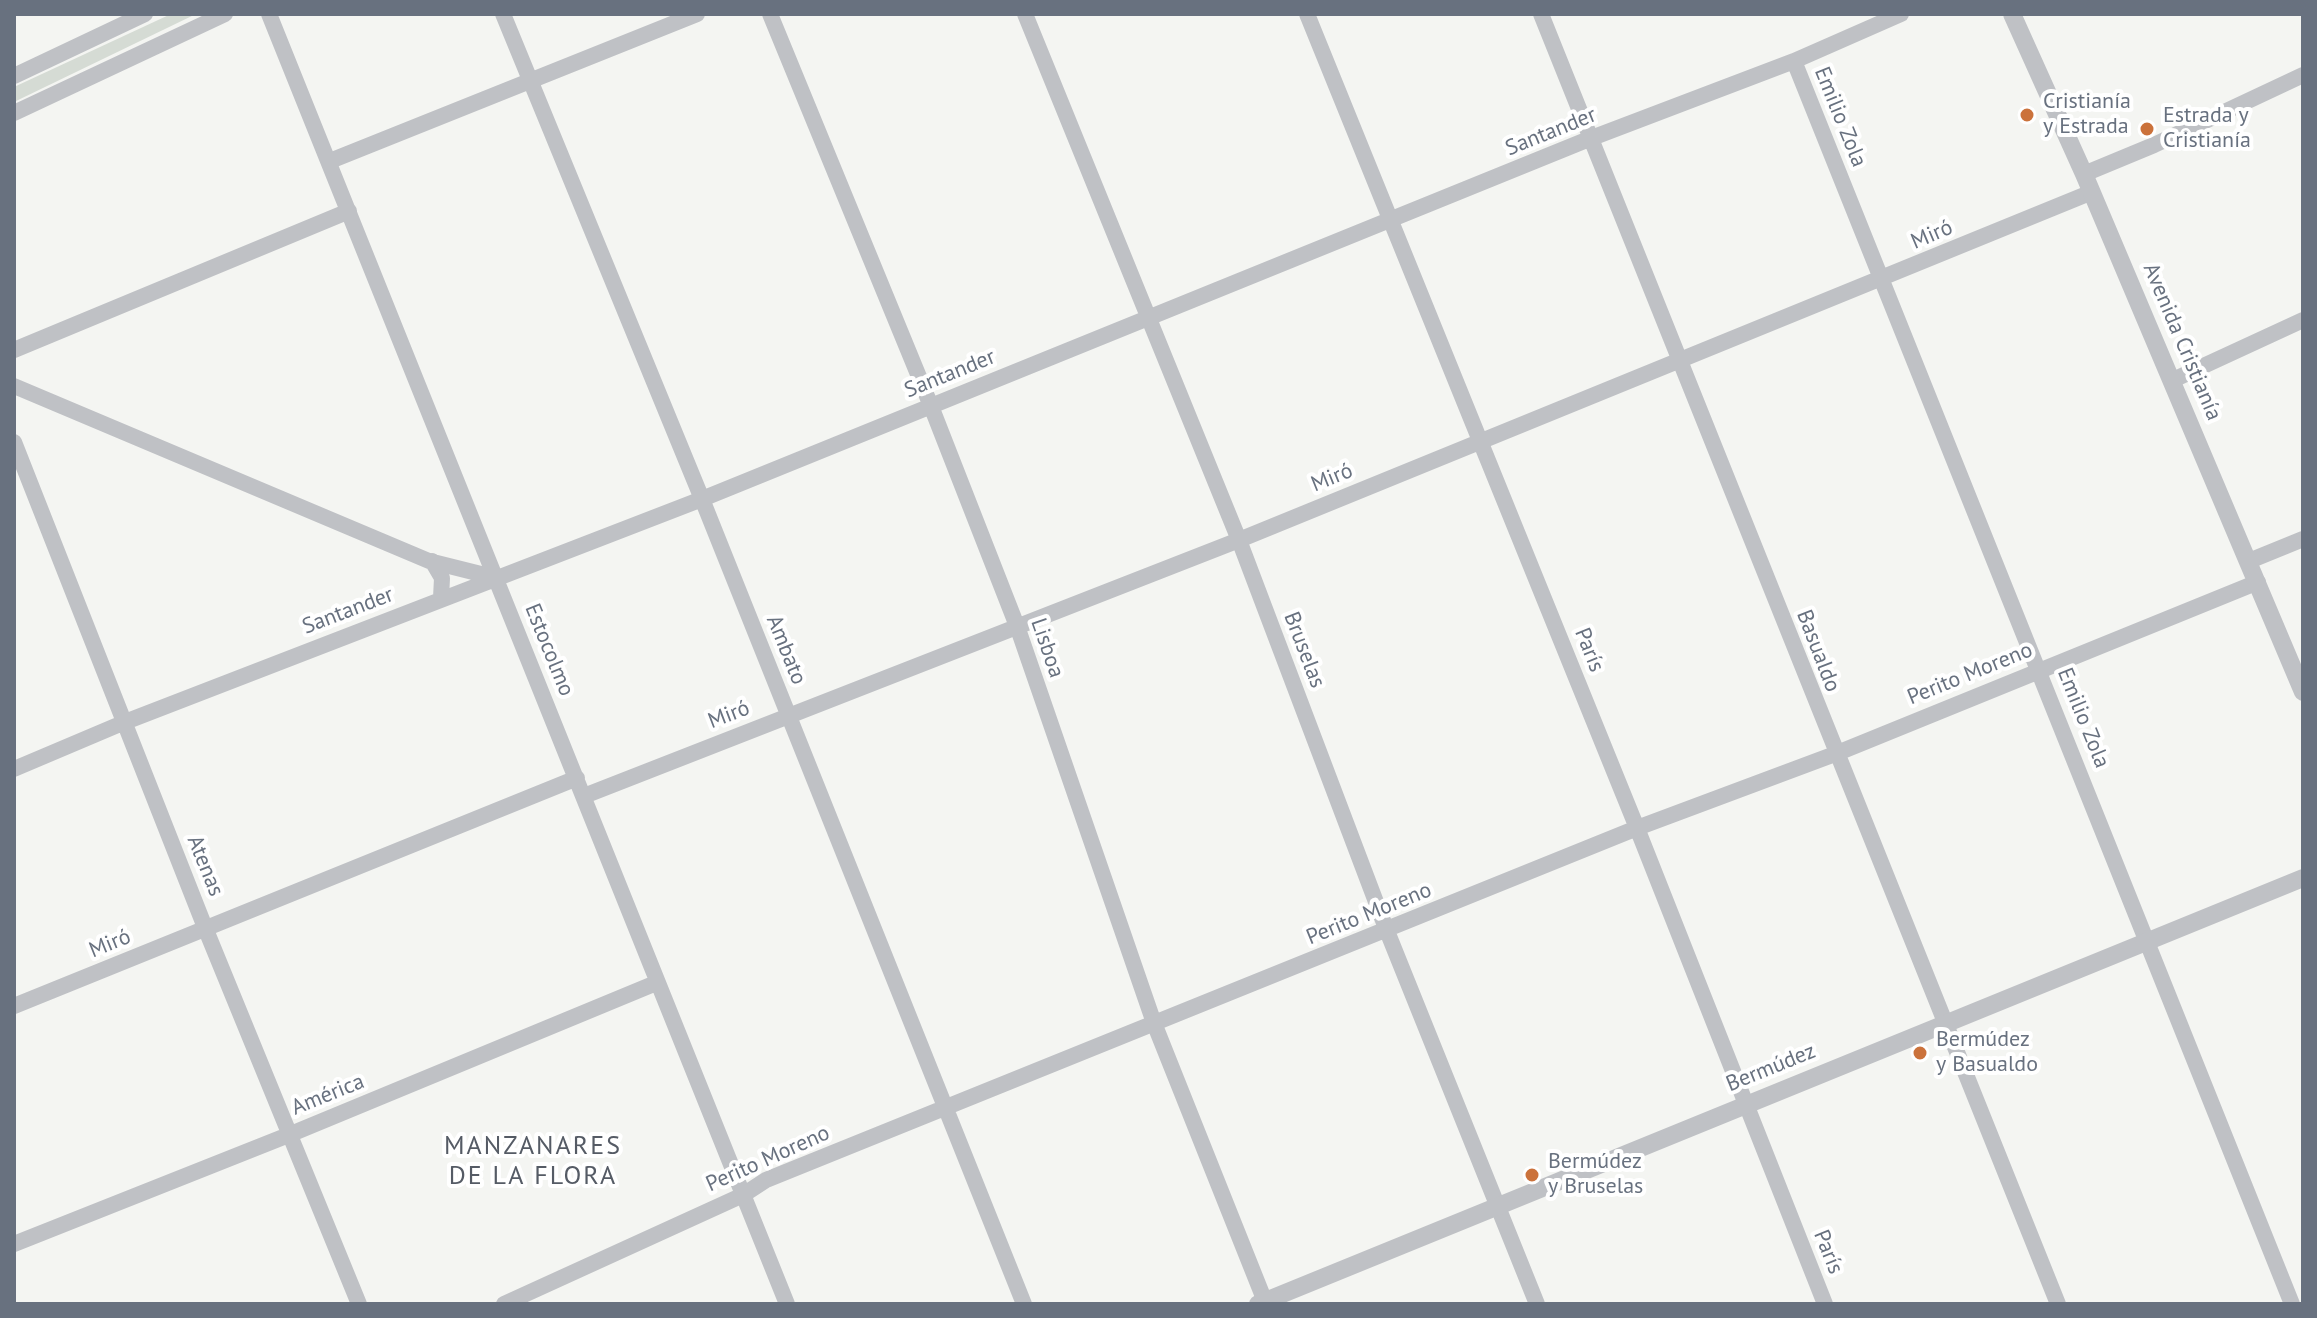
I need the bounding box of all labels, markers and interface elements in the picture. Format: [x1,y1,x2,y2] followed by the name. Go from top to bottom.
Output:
[1808,63,1872,171] street label: Emilio Zola
[2043,89,2131,140] place label: Cristianía y Estrada
[1502,102,1600,162] street label: Santander
[2163,103,2251,154] place label: Estrada y Cristianía
[2018,106,2036,124] marker: Cristianía y Estrada
[2138,120,2156,138] marker: Estrada y Cristianía
[1907,215,1957,255] street label: Miró
[2137,259,2227,425] street label: Avenida Cristianía
[901,344,999,404] street label: Santander
[1307,458,1357,498] street label: Miró
[299,582,397,640] street label: Santander
[519,600,579,700] street label: Estocolmo
[1790,606,1846,696] street label: Basualdo
[1277,608,1331,692] street label: Bruselas
[760,611,812,689] street label: Ambato
[1025,615,1069,681] street label: Lisboa
[1568,624,1610,676] street label: París
[1904,637,2036,711] street label: Perito Moreno
[2051,664,2115,772] street label: Emilio Zola
[704,695,754,735] street label: Miró
[181,832,229,900] street label: Atenas
[1303,877,1435,951] street label: Perito Moreno
[85,924,135,964] street label: Miró
[1936,1027,2038,1078] place label: Bermúdez y Basualdo
[1723,1038,1819,1098] street label: Bermúdez
[1911,1044,1929,1062] marker: Bermúdez y Basualdo
[288,1069,368,1121] street label: América
[702,1120,834,1198] street label: Perito Moreno
[444,1131,622,1192] district label: MANZANARES DE LA FLORA
[1548,1149,1643,1200] place label: Bermúdez y Bruselas
[1523,1166,1541,1184] marker: Bermúdez y Bruselas
[1807,1226,1849,1278] street label: París

